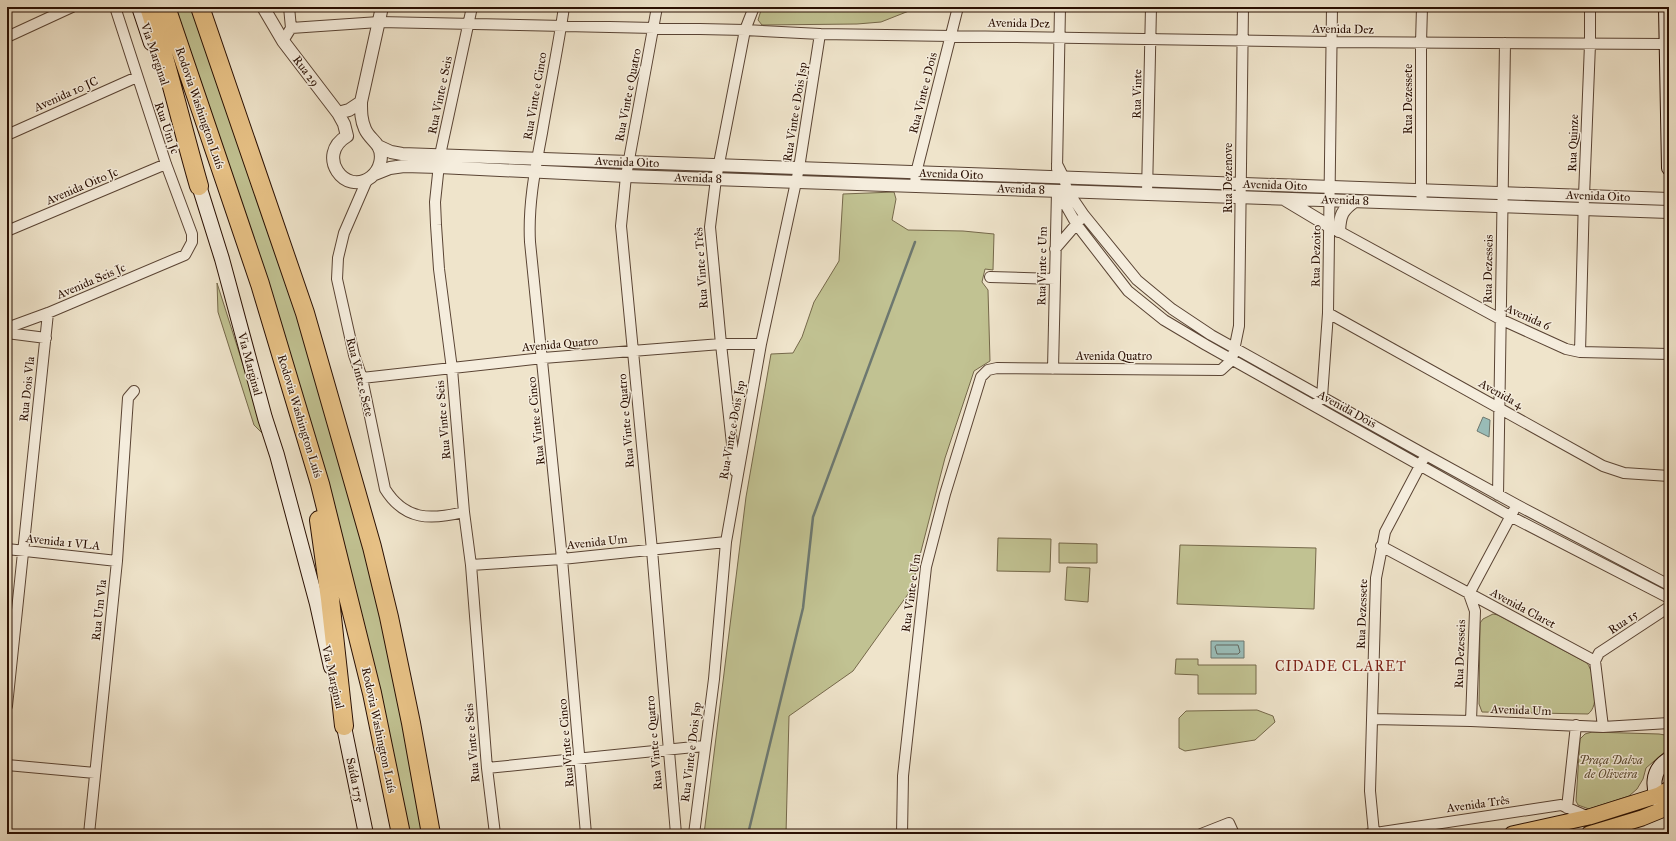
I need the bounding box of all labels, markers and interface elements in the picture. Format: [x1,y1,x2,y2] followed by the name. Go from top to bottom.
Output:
[987,15,1050,31] street label: Avenida Dez
[137,20,172,88] street label: Via Marginal
[1311,21,1374,37] street label: Avenida Dez
[172,45,227,171] street label: Rodovia Washington Luís
[612,47,644,143] street label: Rua Vinte e Quatro
[520,51,550,141] street label: Rua Vinte e Cinco
[906,51,940,135] street label: Rua Vinte e Dois
[290,53,322,89] street label: Rua 29
[425,55,455,135] street label: Rua Vinte e Seis
[780,61,811,163] street label: Rua Vinte e Dois Jsp
[1401,64,1415,134] street label: Rua Dezessete
[1130,69,1144,119] street label: Rua Vinte
[31,74,101,116] street label: Avenida 10 JC
[151,100,182,156] street label: Rua Um Jc
[1565,114,1581,172] street label: Rua Quinze
[1221,143,1235,213] street label: Rua Dezenove
[594,154,659,170] street label: Avenida Oito
[43,165,120,209] street label: Avenida Oito Jc
[918,166,983,182] street label: Avenida Oito
[673,170,722,186] street label: Avenida 8
[1242,177,1307,193] street label: Avenida Oito
[996,181,1045,197] street label: Avenida 8
[1565,188,1630,204] street label: Avenida Oito
[1320,192,1369,208] street label: Avenida 8
[1308,225,1324,287] street label: Rua Dezoito
[1034,226,1050,306] street label: Rua Vinte e Um
[691,227,711,309] street label: Rua Vinte e Três
[1480,234,1496,304] street label: Rua Dezesseis
[54,260,128,303] street label: Avenida Seis Jc
[1502,300,1553,333] street label: Avenida 6
[234,330,265,398] street label: Via Marginal
[520,334,599,354] street label: Avenida Quatro
[343,336,377,418] street label: Rua Vinte e Sete
[1075,349,1152,363] street label: Avenida Quatro
[274,353,325,480] street label: Rodovia Washington Luís
[17,355,37,422] street label: Rua Dois Vla
[615,373,637,469] street label: Rua Vinte e Quatro
[524,376,548,466] street label: Rua Vinte e Cinco
[1476,376,1526,412] street label: Avenida 4
[716,379,749,481] street label: Rua Vinte e Dois Jsp
[433,380,453,460] street label: Rua Vinte e Seis
[1314,387,1379,431] street label: Avenida Dois
[24,531,101,553] street label: Avenida 1 VLA
[565,532,628,552] street label: Avenida Um
[899,553,923,633] street label: Rua Vinte e Um
[89,578,109,641] street label: Rua Um Vla
[1354,579,1370,649] street label: Rua Dezessete
[1487,584,1559,631] street label: Avenida Claret
[1606,607,1641,637] street label: Rua 15
[1452,619,1468,689] street label: Rua Dezesseis
[318,643,347,711] street label: Via Marginal
[1275,658,1407,675] district label: CIDADE CLARET
[358,666,399,794] street label: Rodovia Washington Luís
[643,695,665,791] street label: Rua Vinte e Quatro
[555,698,577,788] street label: Rua Vinte e Cinco
[678,701,705,803] street label: Rua Vinte e Dois Jsp
[1489,702,1552,718] street label: Avenida Um
[462,703,482,783] street label: Rua Vinte e Seis
[1579,753,1643,781] park label: Praça Dalva de Oliveira
[343,756,367,804] street label: Saída 175
[1445,793,1510,815] street label: Avenida Três

